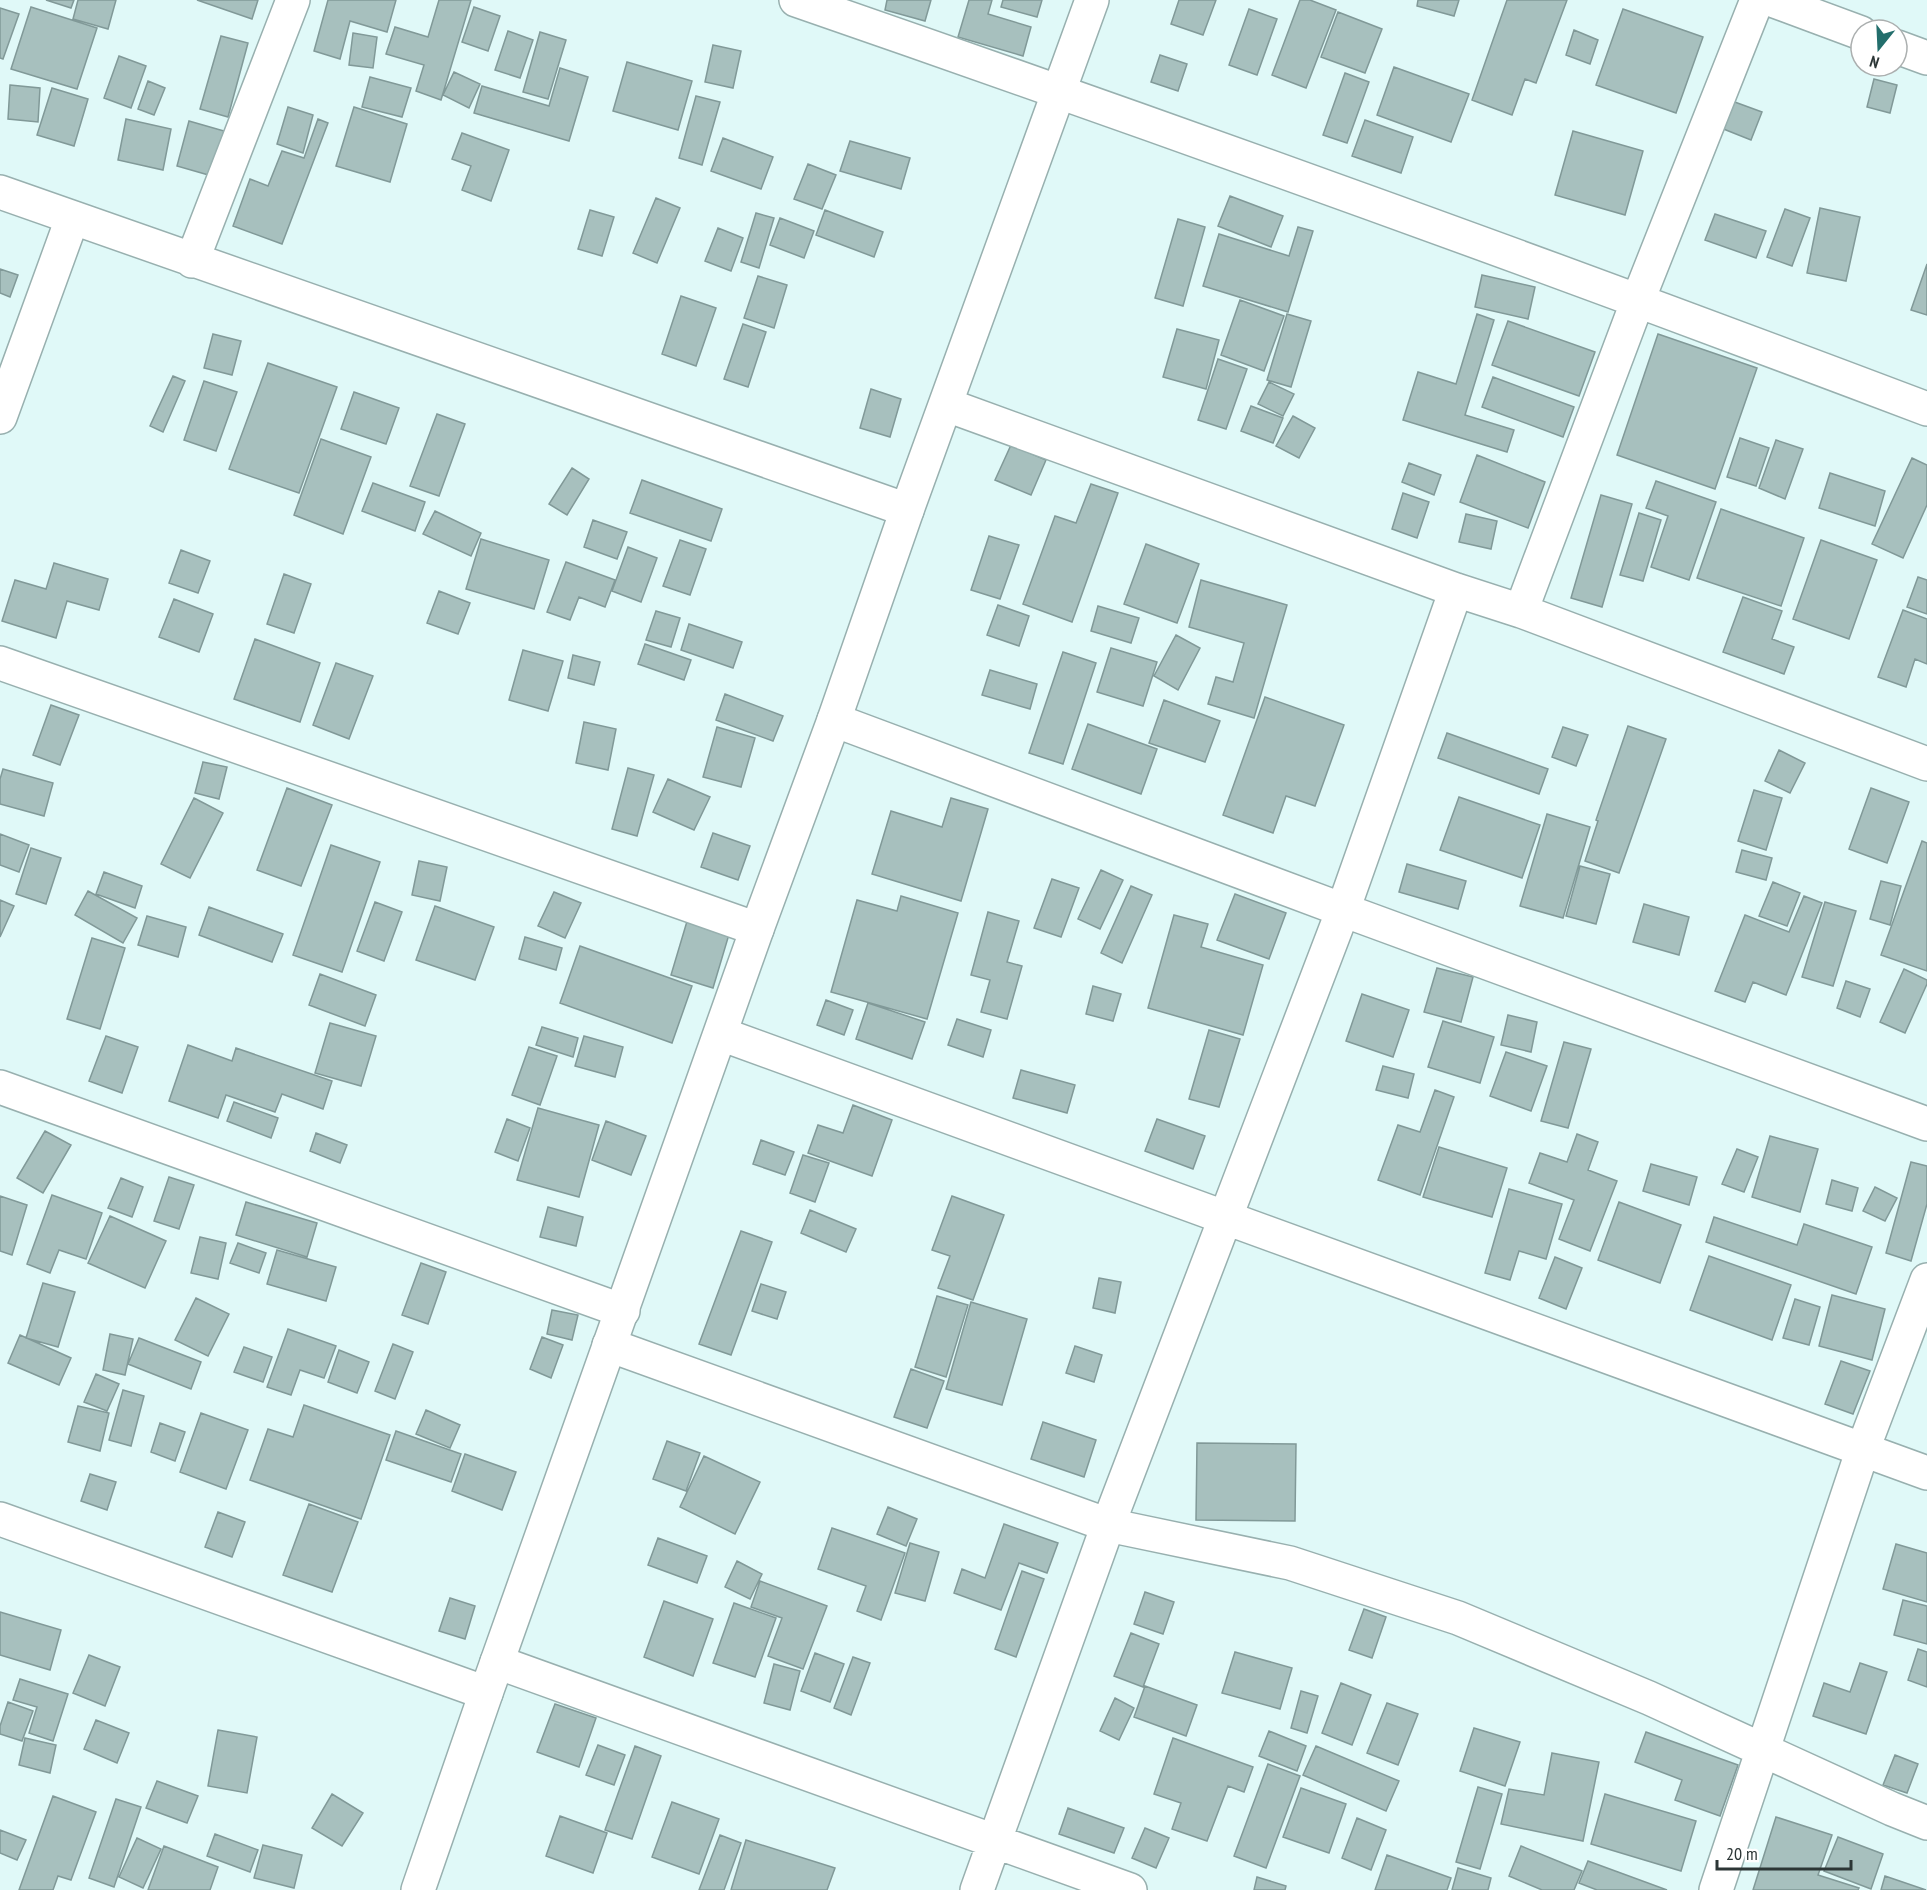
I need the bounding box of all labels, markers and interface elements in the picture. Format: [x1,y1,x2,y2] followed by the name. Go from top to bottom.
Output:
[1849,18,1909,78] north arrow
[1867,51,1882,73] text: N
[1717,1833,1850,1871] scale bar
[1726,1842,1758,1865] text: 20 m

